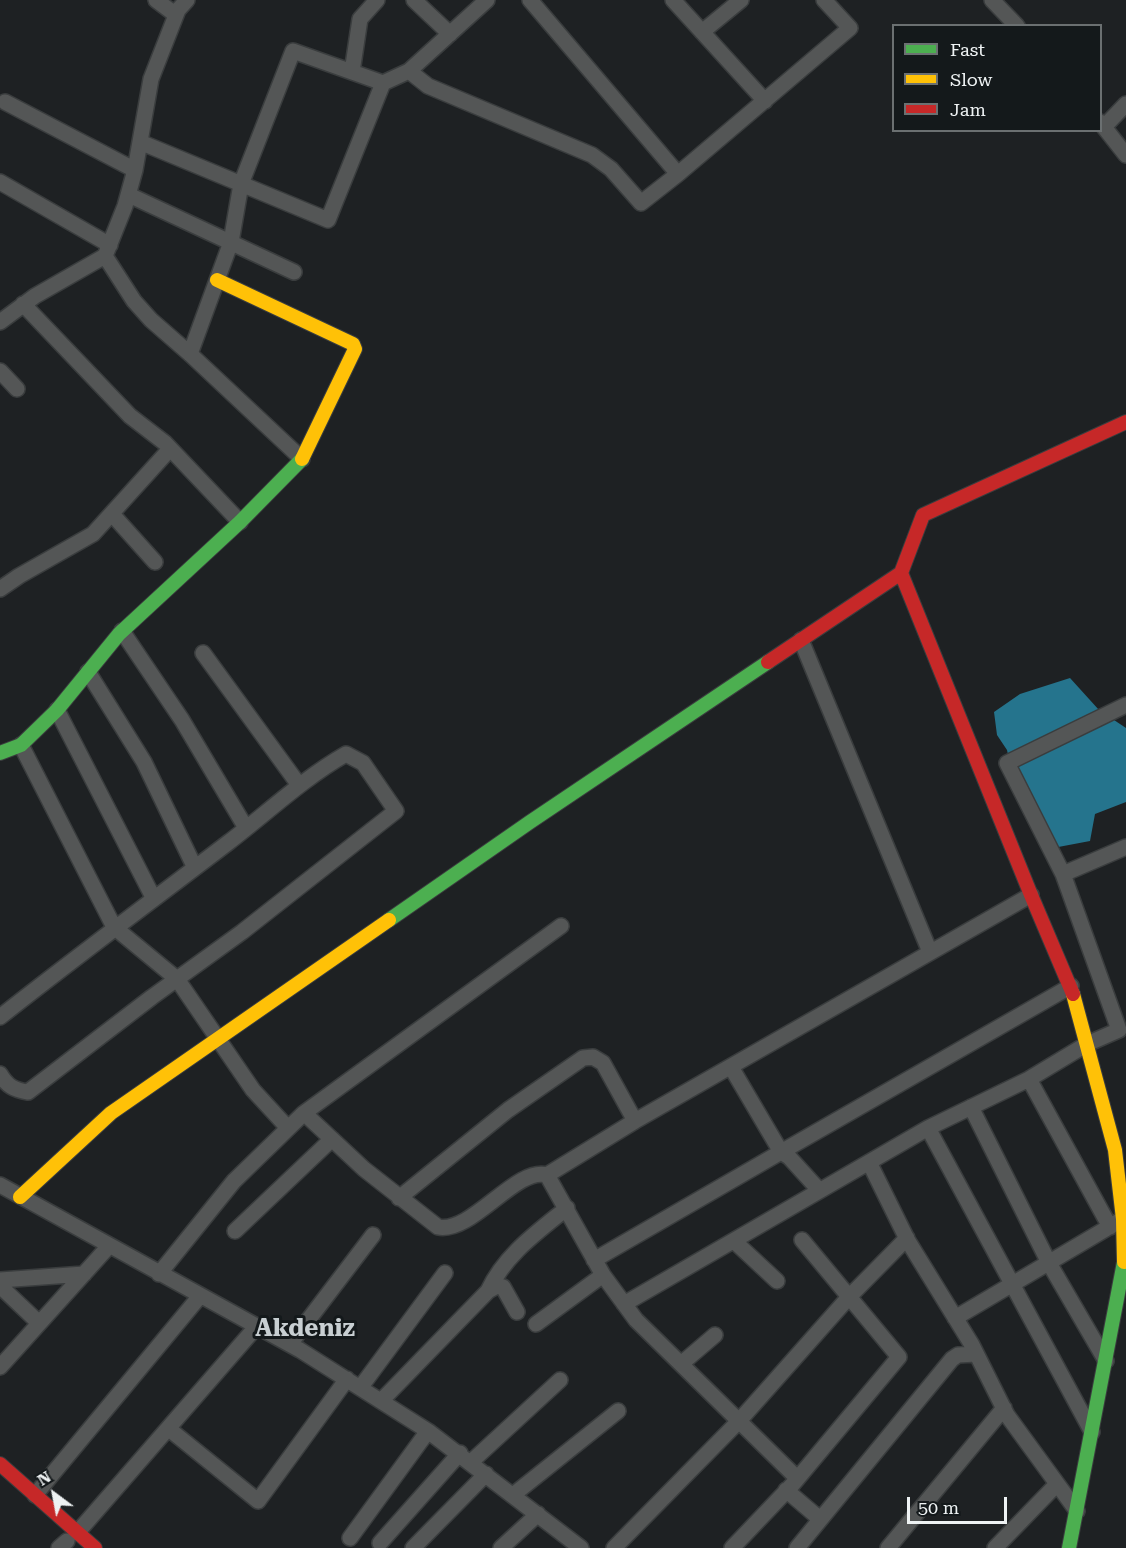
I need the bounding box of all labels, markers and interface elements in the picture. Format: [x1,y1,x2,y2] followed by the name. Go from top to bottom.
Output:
[892,24,1102,132] legend
[950,39,985,60] text: Fast
[950,69,992,90] text: Slow
[950,99,986,120] text: Jam
[255,1315,355,1343] district label: Akdeniz
[24,1464,84,1524] north arrow
[34,1467,54,1490] text: N
[910,1485,1010,1523] scale bar
[918,1497,959,1518] text: 50 m

